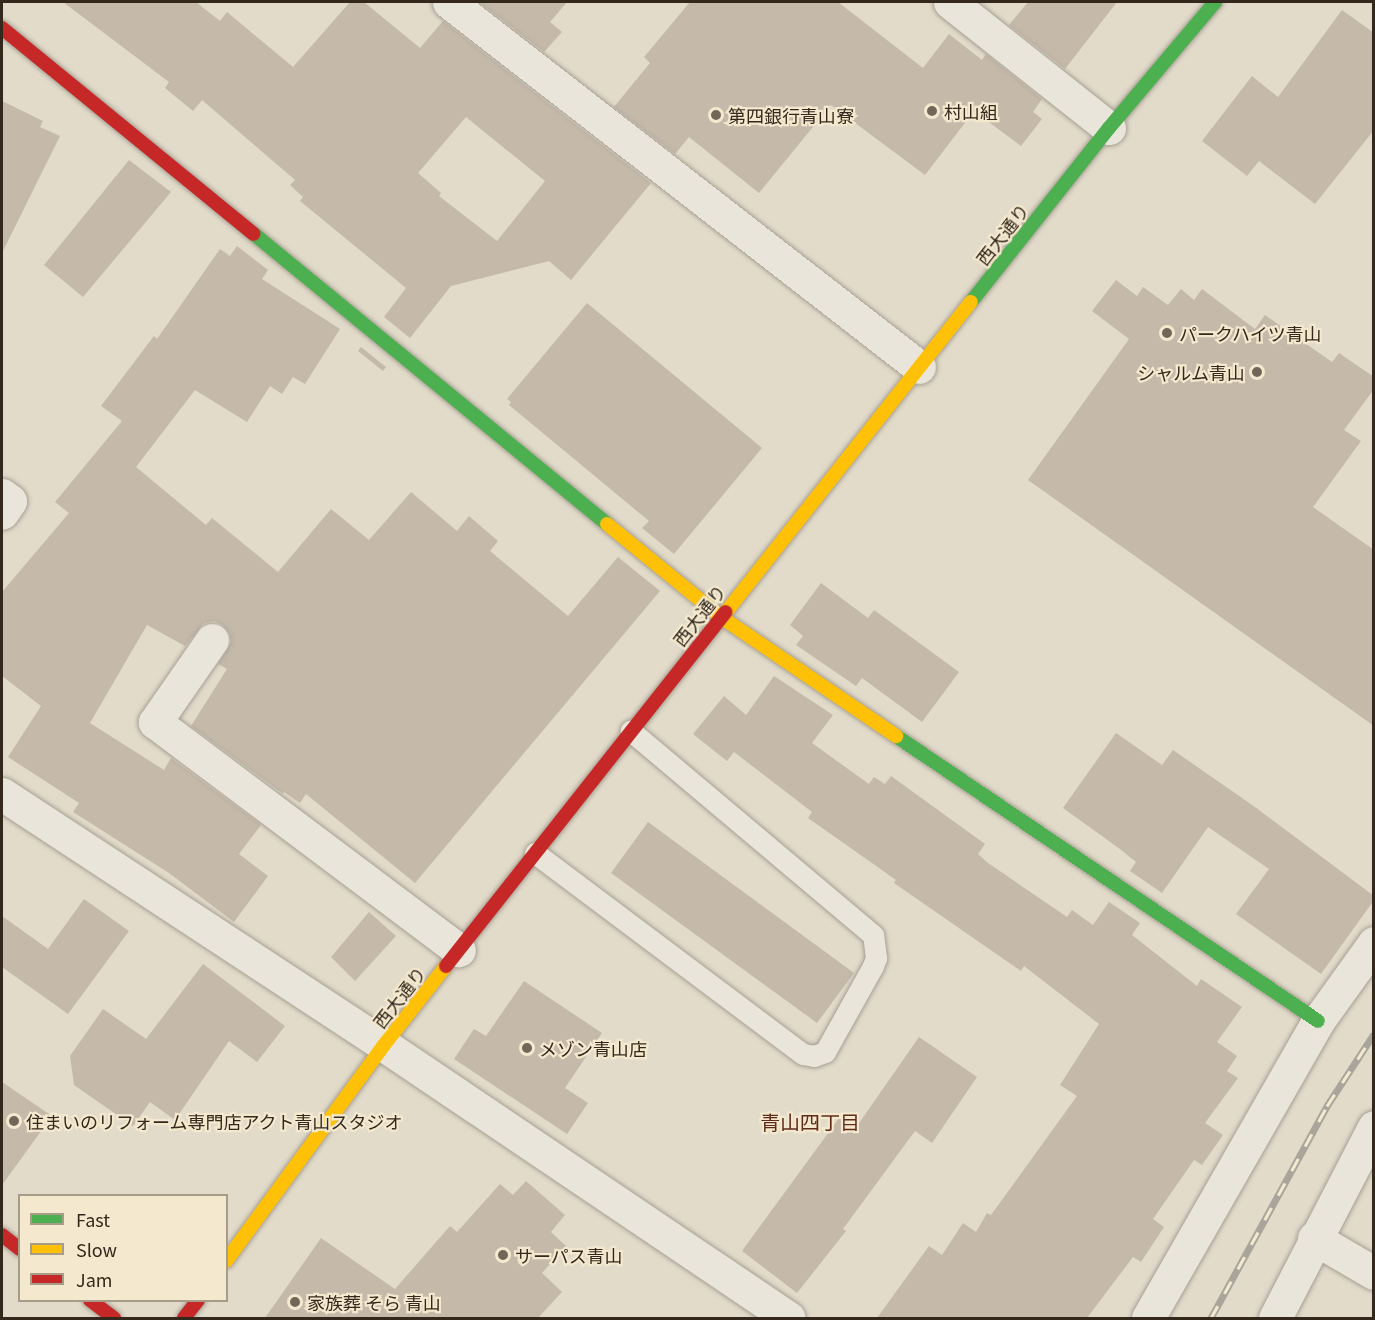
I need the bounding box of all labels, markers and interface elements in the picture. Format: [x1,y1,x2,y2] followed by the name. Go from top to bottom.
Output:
[944,100,998,122] place label: 村山組
[728,104,854,126] place label: 第四銀行青山寮
[925,104,939,118] marker: 村山組
[709,108,723,122] marker: 第四銀行青山寮
[971,199,1033,269] street label: 西大通り
[1179,322,1323,344] place label: パークハイツ青山
[1160,326,1174,340] marker: パークハイツ青山
[1137,361,1245,383] place label: シャルム青山
[1250,365,1264,379] marker: シャルム青山
[668,580,730,650] street label: 西大通り
[368,962,430,1032] street label: 西大通り
[539,1037,647,1059] place label: メゾン青山店
[520,1041,534,1055] marker: メゾン青山店
[760,1109,860,1133] district label: 青山四丁目
[26,1110,404,1132] place label: 住まいのリフォーム専門店アクト青山スタジオ
[7,1114,21,1128] marker: 住まいのリフォーム専門店アクト青山スタジオ
[18,1194,228,1302] legend
[76,1206,110,1232] text: Fast
[76,1236,117,1262] text: Slow
[515,1244,623,1266] place label: サーパス青山
[496,1248,510,1262] marker: サーパス青山
[76,1266,112,1292] text: Jam
[307,1291,441,1313] place label: 家族葬 そら 青山
[288,1295,302,1309] marker: 家族葬 そら 青山

